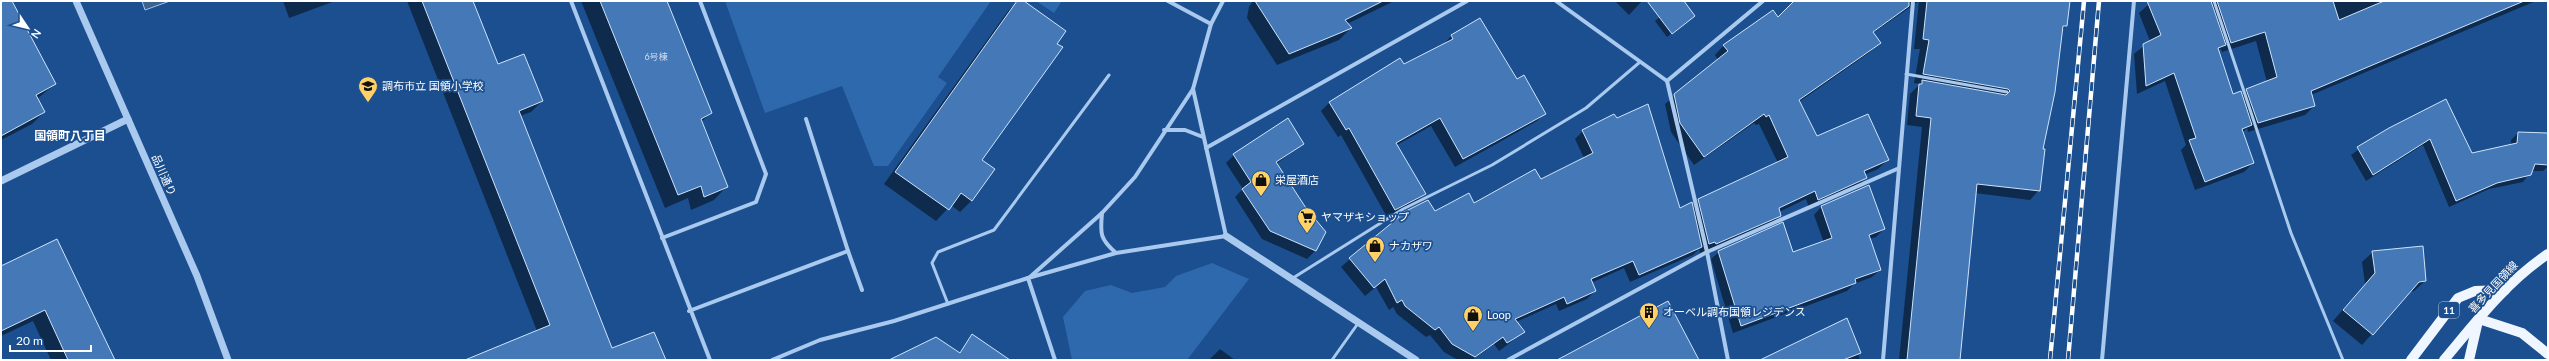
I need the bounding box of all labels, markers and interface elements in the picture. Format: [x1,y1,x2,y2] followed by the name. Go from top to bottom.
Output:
[8,8,48,48] north arrow
[29,27,44,41] text: N
[644,51,669,62] house number: 6号棟
[357,75,379,103] school or university icon: 調布市立 国領小学校
[382,79,484,92] place label: 調布市立 国領小学校
[34,128,106,143] district label: 国領町八丁目
[150,152,179,198] street label: 品川通り
[1250,169,1272,197] shop icon: 栄屋酒店
[1275,173,1319,186] place label: 栄屋酒店
[1296,206,1318,234] supermarket icon: ヤマザキショップ
[1321,210,1409,223] place label: ヤマザキショップ
[1364,235,1386,263] shop icon: ナカザワ
[1389,239,1433,252] place label: ナカザワ
[2465,258,2520,315] street label: 喜多見国領線
[1638,301,1660,329] building icon: オーベル調布国領レジデンス
[2439,302,2459,318] road number: 11
[1462,304,1484,332] shop icon: Loop
[1663,305,1806,318] place label: オーベル調布国領レジデンス
[1487,308,1511,321] place label: Loop
[10,327,91,353] scale bar
[16,333,43,348] text: 20 m

